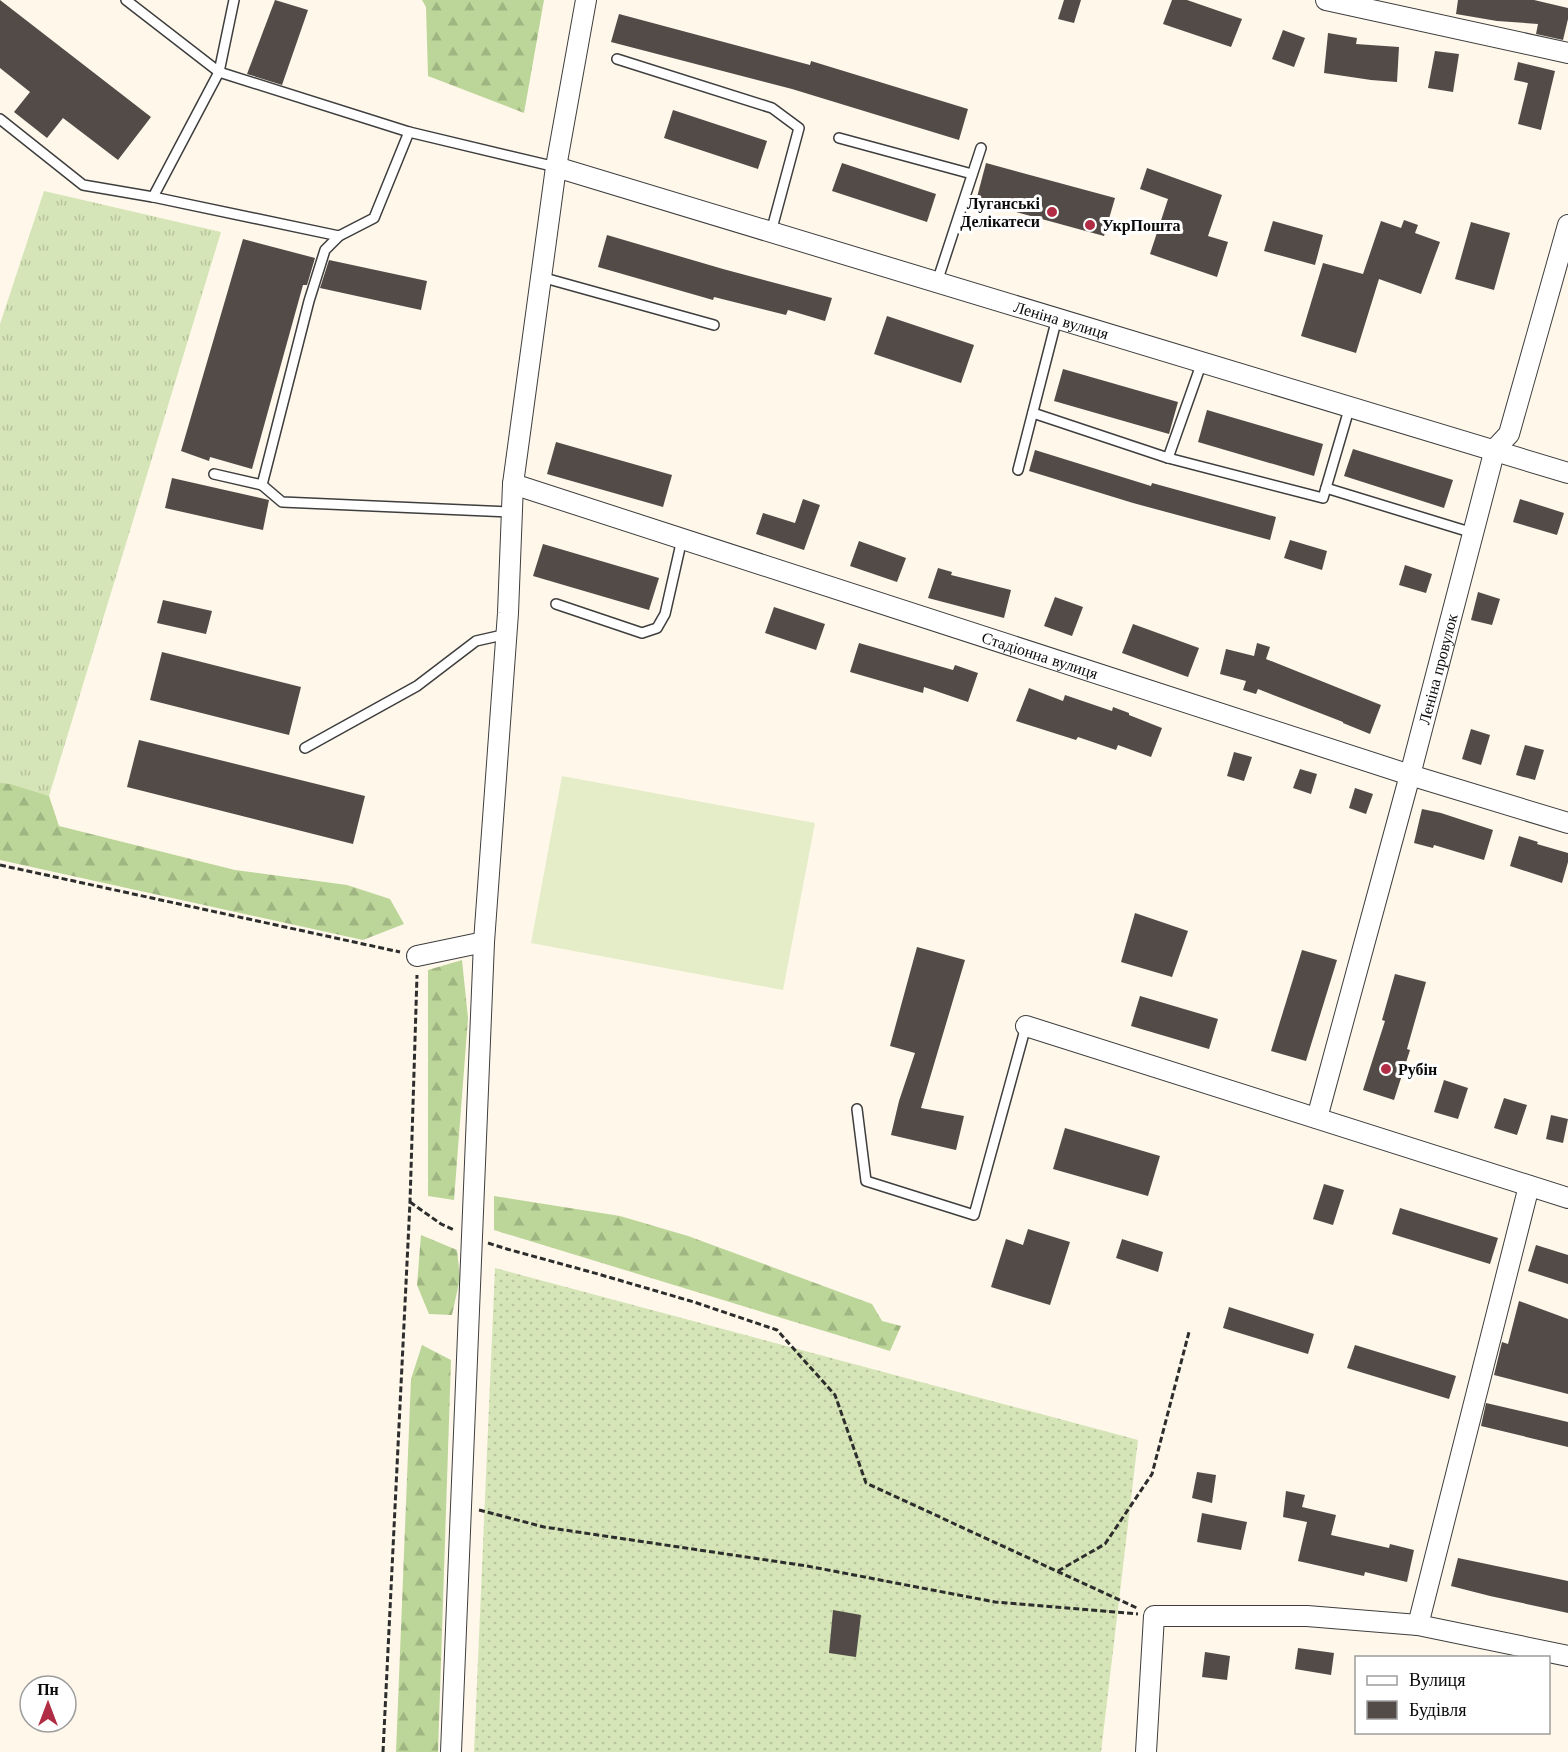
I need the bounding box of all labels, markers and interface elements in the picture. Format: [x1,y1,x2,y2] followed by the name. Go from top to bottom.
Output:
[960,193,1041,231] place label: Луганські Делікатеси
[1045,205,1059,219] marker: Луганські Делікатеси
[1102,215,1181,235] place label: УкрПошта
[1083,218,1097,232] marker: УкрПошта
[1012,296,1112,344] street label: Леніна вулиця
[1414,611,1462,727] street label: Леніна провулок
[979,627,1101,683] street label: Стадіонна вулиця
[1398,1059,1437,1079] place label: Рубін
[1379,1062,1393,1076] marker: Рубін
[1355,1656,1550,1734] legend
[1409,1669,1466,1691] text: Вулиця
[18,1674,78,1734] north arrow
[37,1679,59,1699] text: Пн
[1409,1699,1466,1721] text: Будівля

